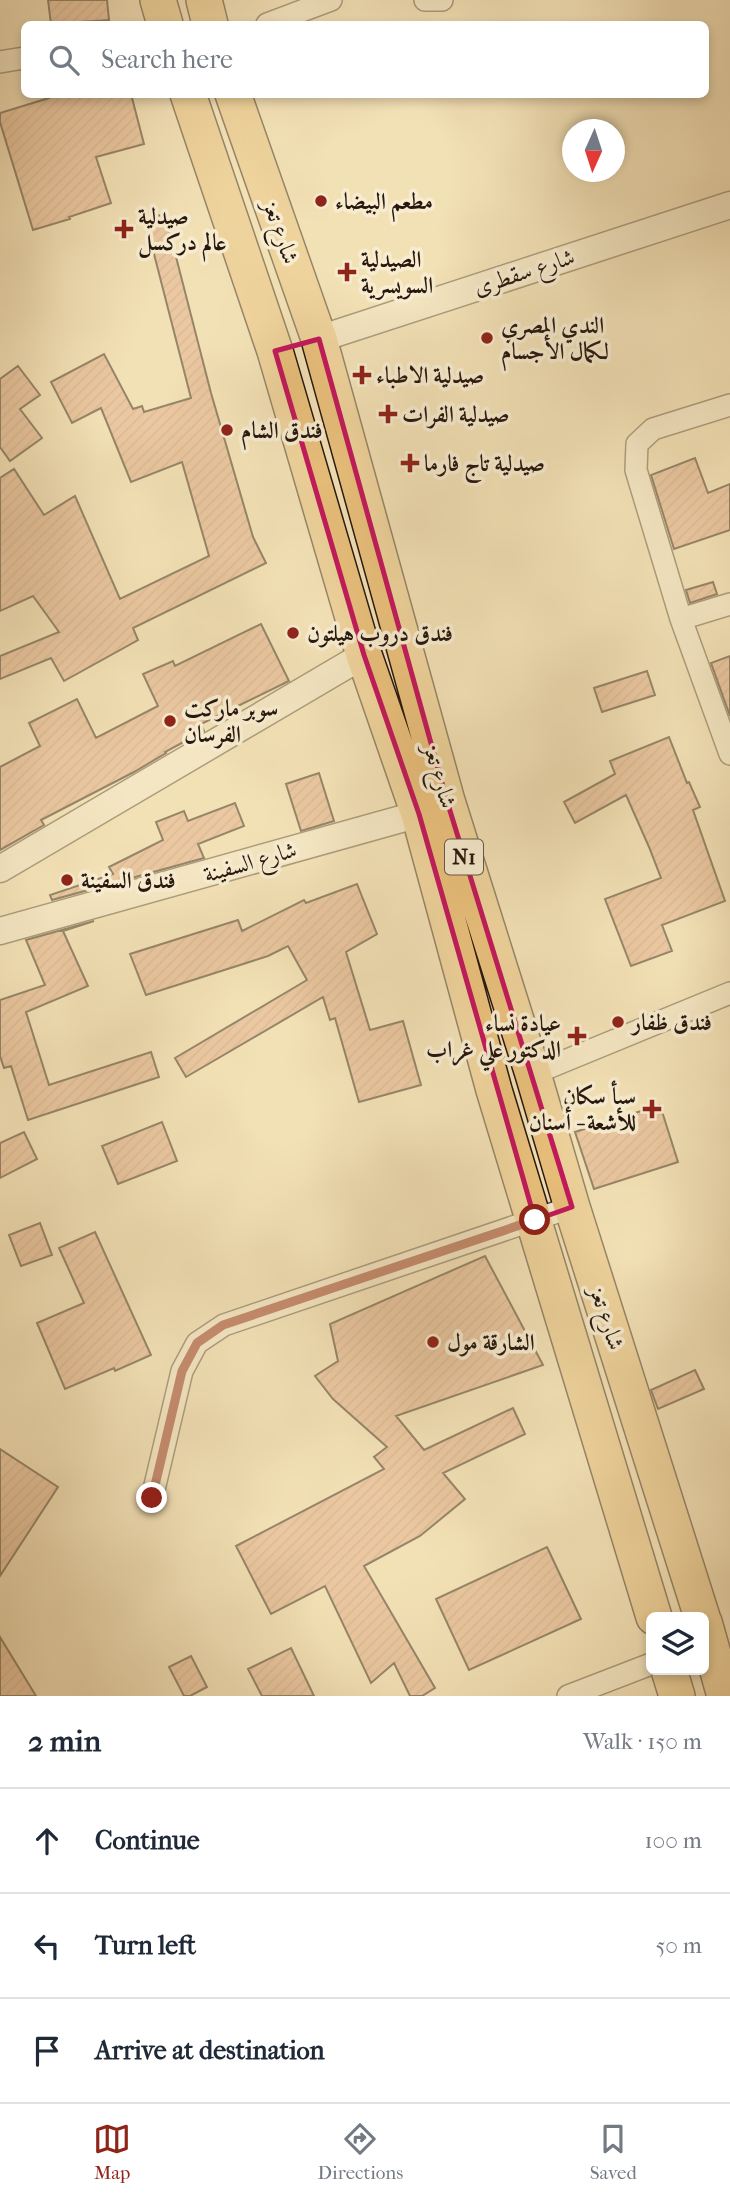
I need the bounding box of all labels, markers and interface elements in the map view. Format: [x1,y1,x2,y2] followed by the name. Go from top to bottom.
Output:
[21,21,709,98] search box
[45,41,83,79] icon: search
[101,44,233,75] text: Search here
[562,119,625,182] north arrow
[335,188,433,222] place label: مطعم البيضاء
[313,193,329,209] marker: مطعم البيضاء
[251,195,304,269] street label: شارع تعز
[138,203,227,262] place label: صيدلية عالم دركسل
[116,221,132,237] marker: صيدلية عالم دركسل
[470,243,580,307] street label: شارع سقطرى
[361,246,433,300] place label: الصيدلية السويسرية
[339,264,355,280] marker: الصيدلية السويسرية
[501,312,609,372] place label: الندي المصري لكمال الأجسام
[479,330,495,346] marker: الندي المصري لكمال الأجسام
[376,362,484,389] place label: صيدلية الاطباء
[354,367,370,383] marker: صيدلية الاطباء
[402,401,510,429] place label: صيدلية الفرات
[380,406,396,422] marker: صيدلية الفرات
[241,417,323,451] place label: فندق الشام
[219,422,235,438] marker: فندق الشام
[424,450,545,484] place label: صيدلية تاج فارما
[402,455,418,471] marker: صيدلية تاج فارما
[307,620,453,648] place label: فندق دروب هيلتون
[285,625,301,641] marker: فندق دروب هيلتون
[184,695,278,749] place label: سوبر ماركت الفرسان
[162,713,178,729] marker: سوبر ماركت الفرسان
[412,739,462,813] street label: شارع تعز
[200,836,301,894] street label: شارع السفينة
[445,840,483,874] road number: N1
[81,867,176,894] place label: فندق السفينة
[59,872,75,888] marker: فندق السفينة
[629,1009,712,1036] place label: فندق ظفار
[426,1010,561,1072] place label: عيادة نساء الدكتور علي غراب
[610,1014,626,1030] marker: فندق ظفار
[567,1026,587,1046] marker: عيادة نساء الدكتور علي غراب
[529,1080,636,1136] place label: سبأ سكان للأشعة - أسنان
[642,1099,662,1119] marker: سبأ سكان للأشعة - أسنان
[519,1204,550,1235] route start
[578,1281,630,1355] street label: شارع تعز
[447,1329,535,1357] place label: الشارقة مول
[425,1334,441,1350] marker: الشارقة مول
[136,1482,167,1513] route end
[646,1612,709,1675] map controls
[646,1612,709,1675] button: layers
[28,1724,101,1759] text: 2 min
[583,1728,702,1755] text: Walk · 150 m
[28,1822,66,1860] icon: ahead
[95,1825,200,1856] text: Continue
[644,1827,702,1854] text: 100 m
[28,1927,66,1965] icon: left
[95,1930,196,1961] text: Turn left
[655,1932,702,1959] text: 50 m
[28,2032,66,2070] icon: arrive
[95,2035,325,2066] text: Arrive at destination
[93,2120,131,2184] tab: Map
[318,2120,403,2184] tab: Directions
[590,2120,637,2184] tab: Saved

